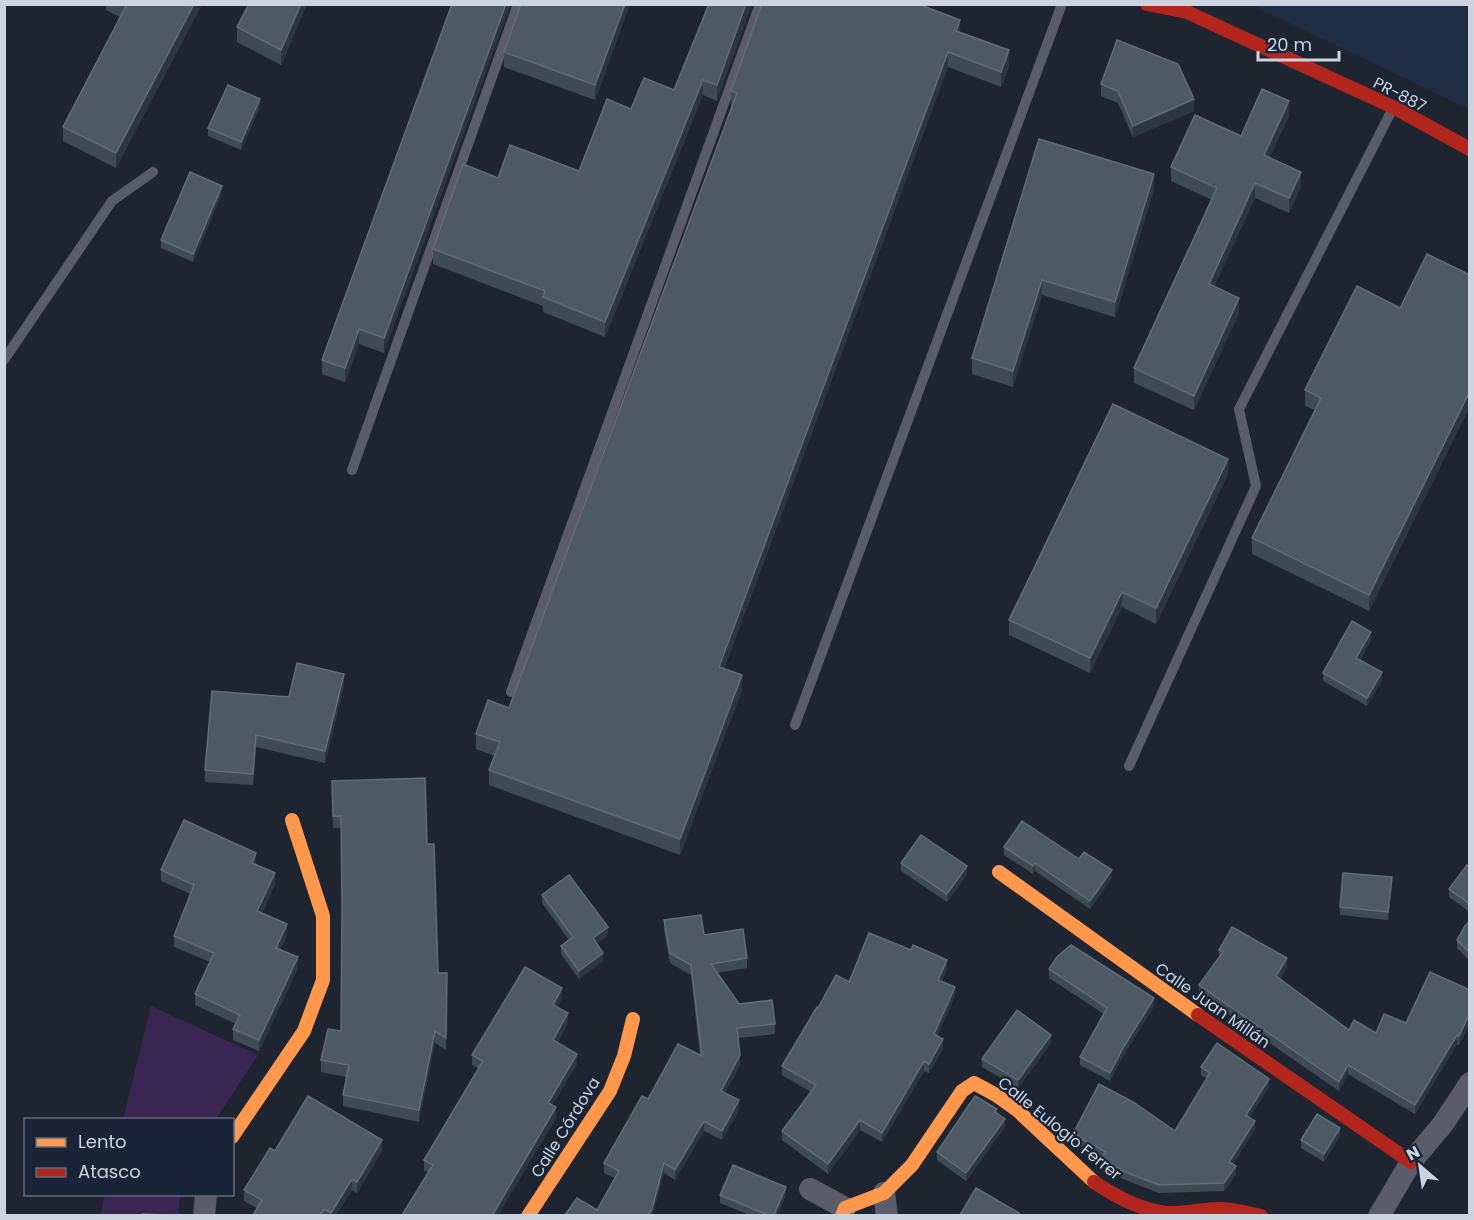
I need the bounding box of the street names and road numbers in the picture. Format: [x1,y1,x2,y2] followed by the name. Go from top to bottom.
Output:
[1369,71,1430,118] street label: PR-887
[1150,957,1275,1054] street label: Calle Juan Millán
[993,1071,1126,1185] street label: Calle Eulogio Ferrer
[525,1073,606,1182] street label: Calle Córdova

